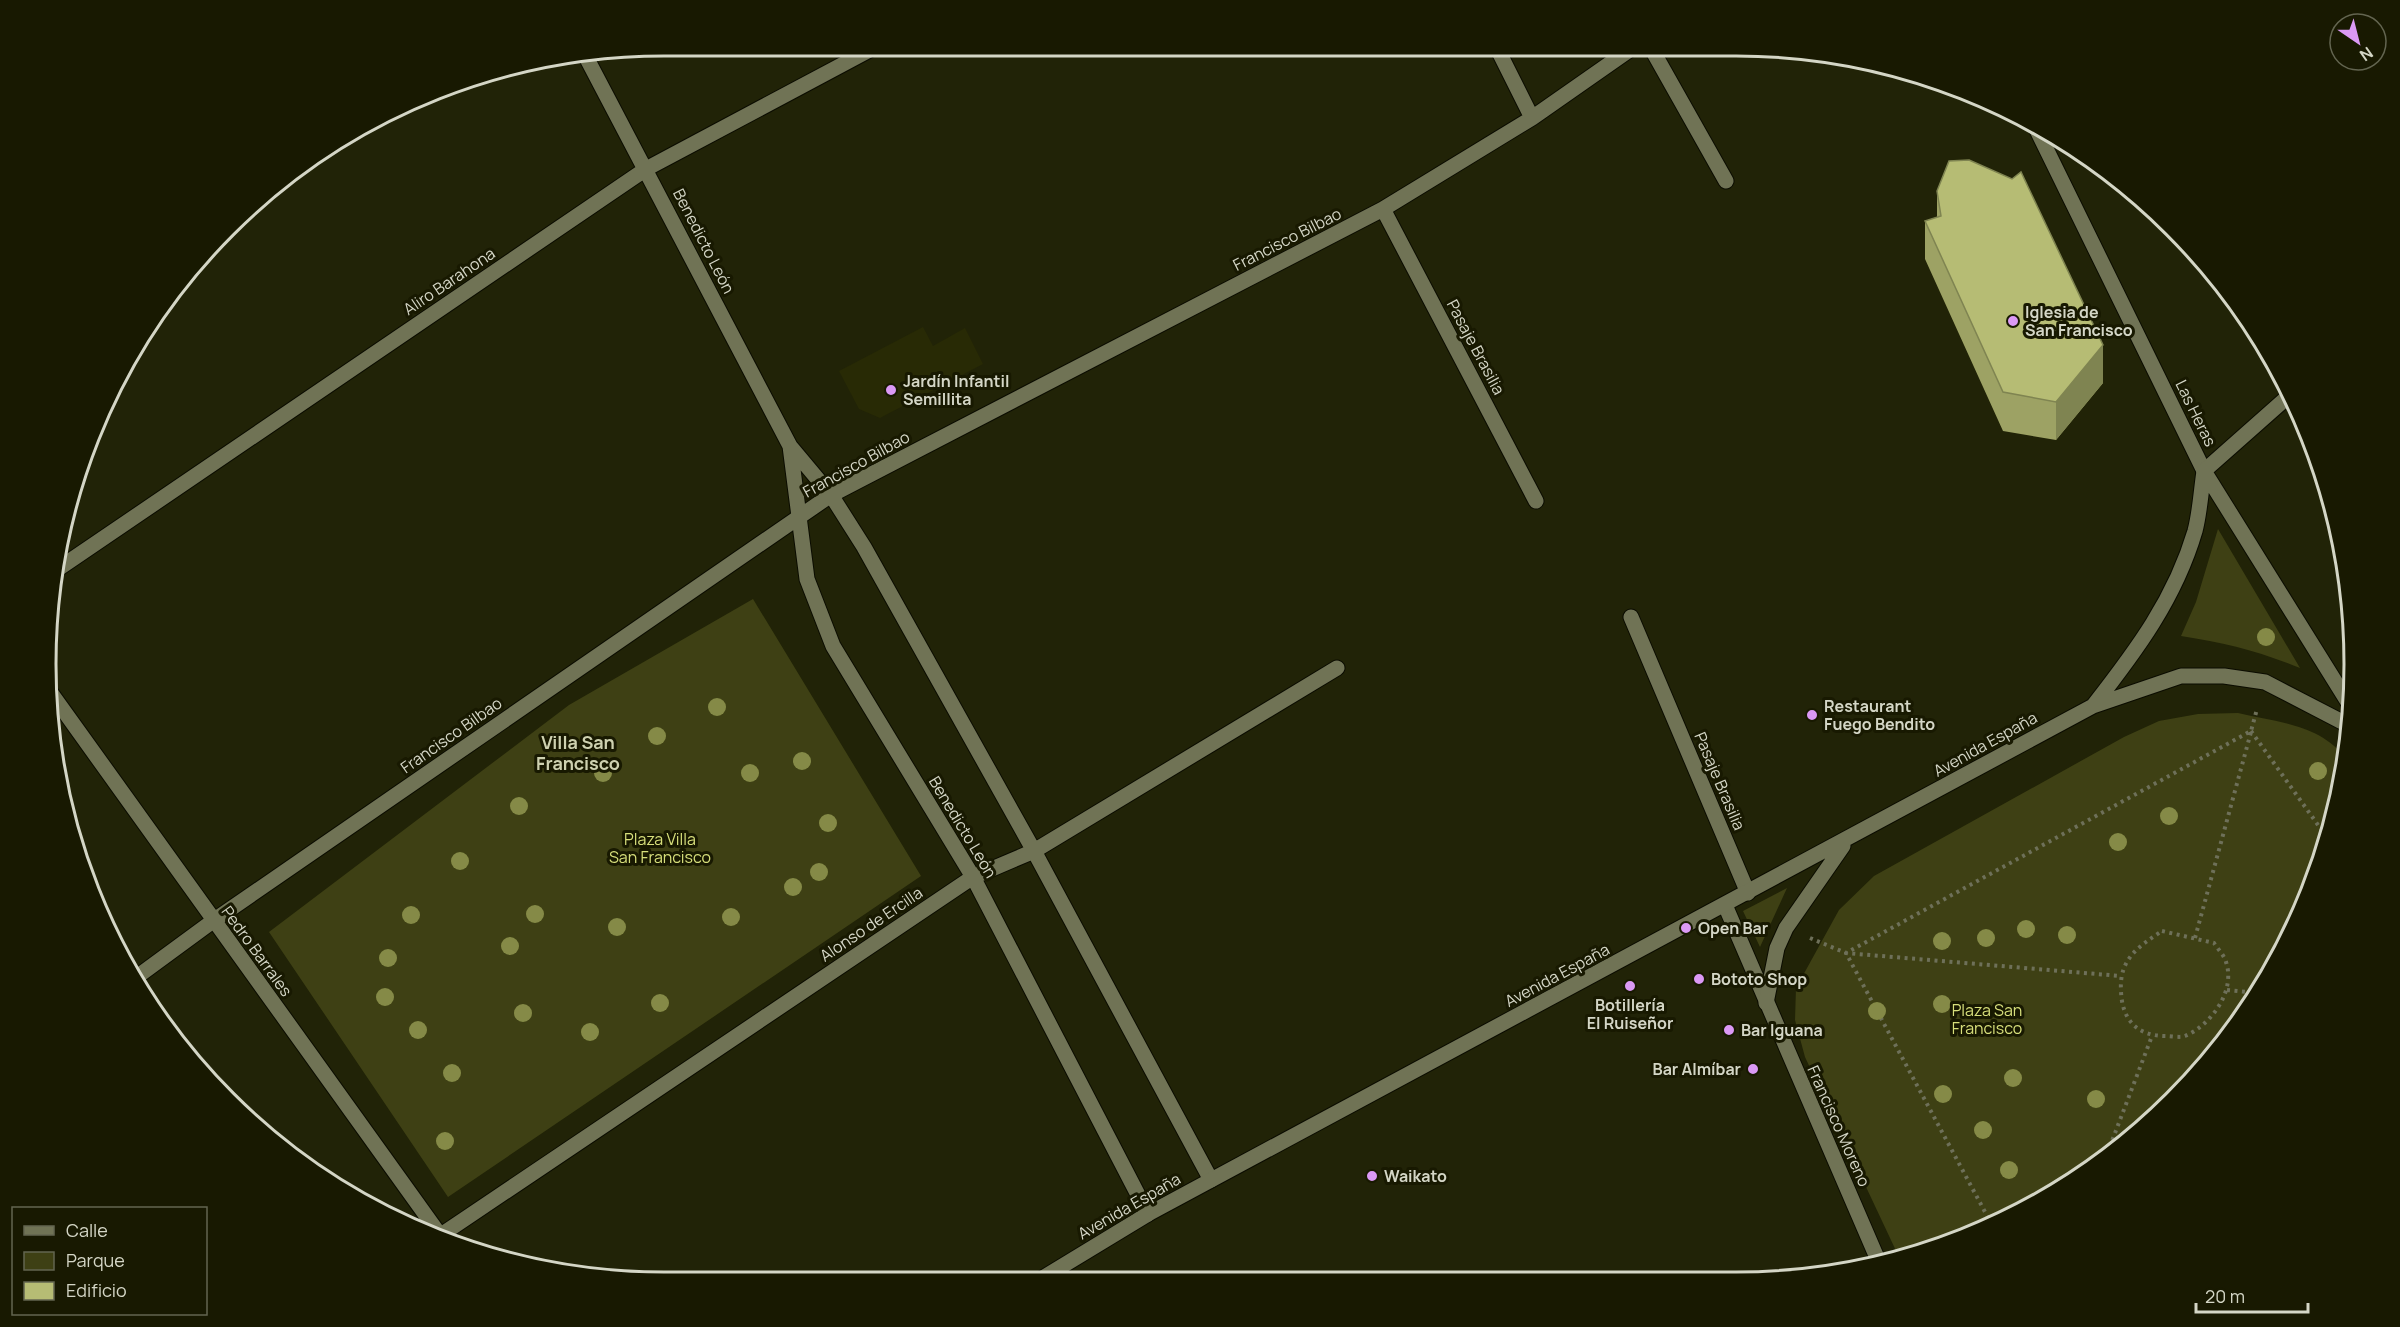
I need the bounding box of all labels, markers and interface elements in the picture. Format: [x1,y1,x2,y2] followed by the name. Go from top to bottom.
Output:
[2328,12,2388,72] north arrow
[2356,42,2378,67] text: N
[668,185,740,297] street label: Benedicto León
[1229,202,1345,276] street label: Francisco Bilbao
[399,242,499,320] street label: Aliro Barahona
[1442,296,1510,398] street label: Pasaje Brasilia
[2025,301,2133,341] place label: Iglesia de San Francisco
[2006,314,2020,328] marker: Iglesia de San Francisco
[903,370,1009,410] place label: Jardín Infantil Semillita
[2170,376,2222,450] street label: Las Heras
[884,383,898,397] marker: Jardín Infantil Semillita
[799,426,913,502] street label: Francisco Bilbao
[396,692,506,778] street label: Francisco Bilbao
[1824,695,1935,735] place label: Restaurant Fuego Bendito
[1929,706,2041,782] street label: Avenida España
[1805,708,1819,722] marker: Restaurant Fuego Bendito
[1689,729,1751,833] street label: Pasaje Brasilia
[536,730,620,775] district label: Villa San Francisco
[924,772,1002,882] street label: Benedicto León
[609,828,711,868] park label: Plaza Villa San Francisco
[815,882,927,966] street label: Alonso de Ercilla
[217,901,297,1001] street label: Pedro Barrales
[1698,917,1768,939] place label: Open Bar
[1679,921,1693,935] marker: Open Bar
[1501,938,1613,1012] street label: Avenida España
[1711,968,1807,990] place label: Bototo Shop
[1692,972,1706,986] marker: Bototo Shop
[1623,979,1637,993] marker: Botillería El Ruiseñor
[1587,994,1673,1034] place label: Botillería El Ruiseñor
[1952,999,2022,1039] park label: Plaza San Francisco
[1741,1019,1823,1041] place label: Bar Iguana
[1722,1023,1736,1037] marker: Bar Iguana
[1653,1058,1741,1080] place label: Bar Almíbar
[1746,1062,1760,1076] marker: Bar Almíbar
[1802,1062,1876,1190] street label: Francisco Moreno
[1384,1165,1447,1187] place label: Waikato
[1073,1168,1185,1244] street label: Avenida España
[1365,1169,1379,1183] marker: Waikato
[12,1207,207,1315] legend
[66,1218,108,1242] text: Calle
[66,1248,125,1272] text: Parque
[2196,1276,2308,1314] scale bar
[66,1278,127,1302] text: Edificio
[2205,1284,2245,1308] text: 20 m

